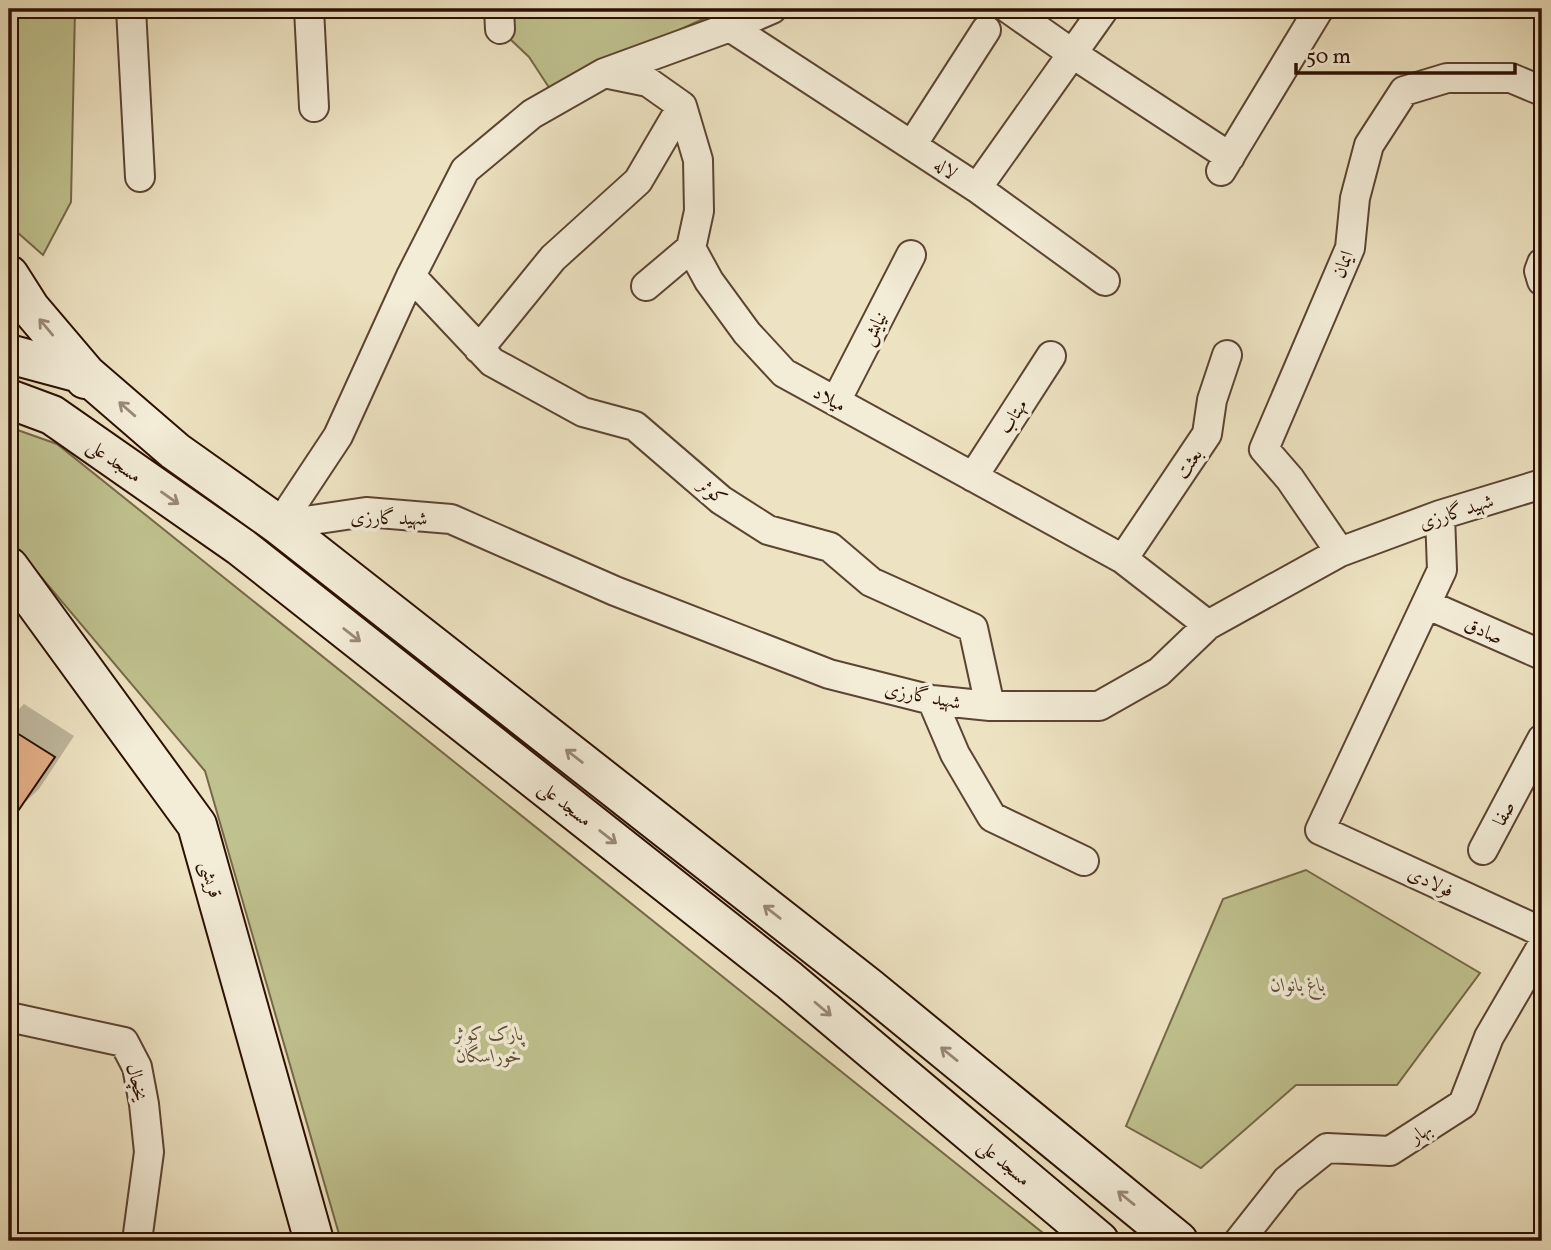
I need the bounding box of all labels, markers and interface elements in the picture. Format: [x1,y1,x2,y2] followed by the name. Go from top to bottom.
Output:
[1296,32,1514,76] scale bar
[1306,43,1351,72] text: 50 m
[928,153,962,187] street label: لاله
[1327,247,1361,282] street label: ایمان
[855,307,894,350] street label: نیایش
[38,318,54,336] one-way arrow
[808,380,850,419] street label: میلاد
[993,395,1035,440] street label: مهتاب
[118,401,136,417] one-way arrow
[81,433,146,490] street label: مسجد علی
[1170,444,1209,485] street label: بعثت
[690,472,732,512] street label: کوثر
[1416,489,1497,537] street label: شهید گارزی
[160,491,179,505] one-way arrow
[350,505,428,533] street label: شهید گارزی
[1460,612,1506,652] street label: صادق
[342,627,361,642] one-way arrow
[882,677,963,717] street label: شهید گارزی
[566,748,584,763] one-way arrow
[533,776,597,834] street label: مسجد علی
[1487,797,1522,831] street label: صفا
[598,829,616,844] one-way arrow
[192,858,228,901] street label: قریشی
[1403,861,1457,905] street label: فولادی
[763,904,781,920] one-way arrow
[1271,973,1326,1000] park label: باغ بانوان
[814,1002,832,1017] one-way arrow
[452,1022,525,1070] park label: پارک کوثر خوراسگان
[941,1046,959,1062] one-way arrow
[119,1061,153,1105] street label: یخچال
[1403,1117,1437,1152] street label: بهار
[972,1134,1035,1193] street label: مسجد علی
[1117,1190,1135,1206] one-way arrow

